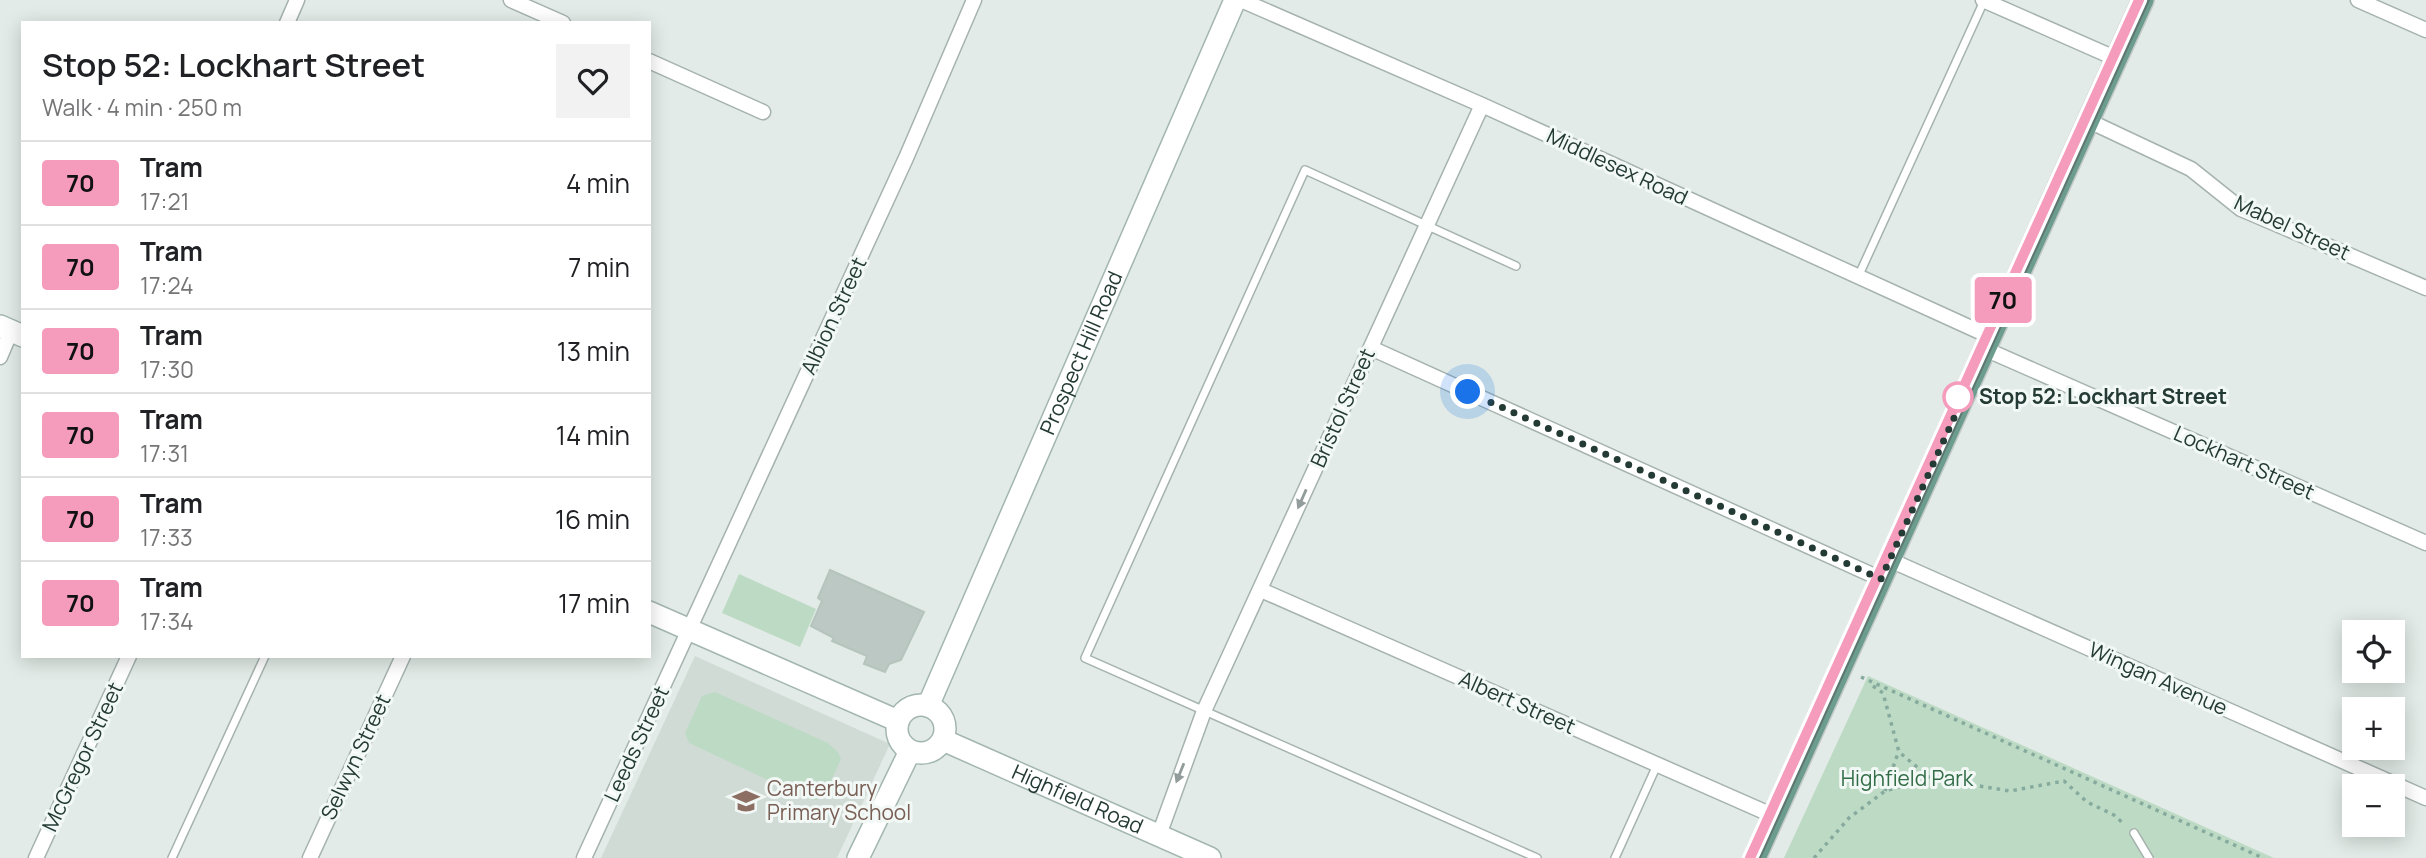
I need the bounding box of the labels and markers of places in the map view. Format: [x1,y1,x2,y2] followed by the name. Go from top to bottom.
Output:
[1943,382,1973,412] marker: Stop 52: Lockhart Street
[1979,382,2227,410] place label: Stop 52: Lockhart Street
[767,774,911,826] place label: Canterbury Primary School
[731,786,761,816] school or university icon: Canterbury Primary School

